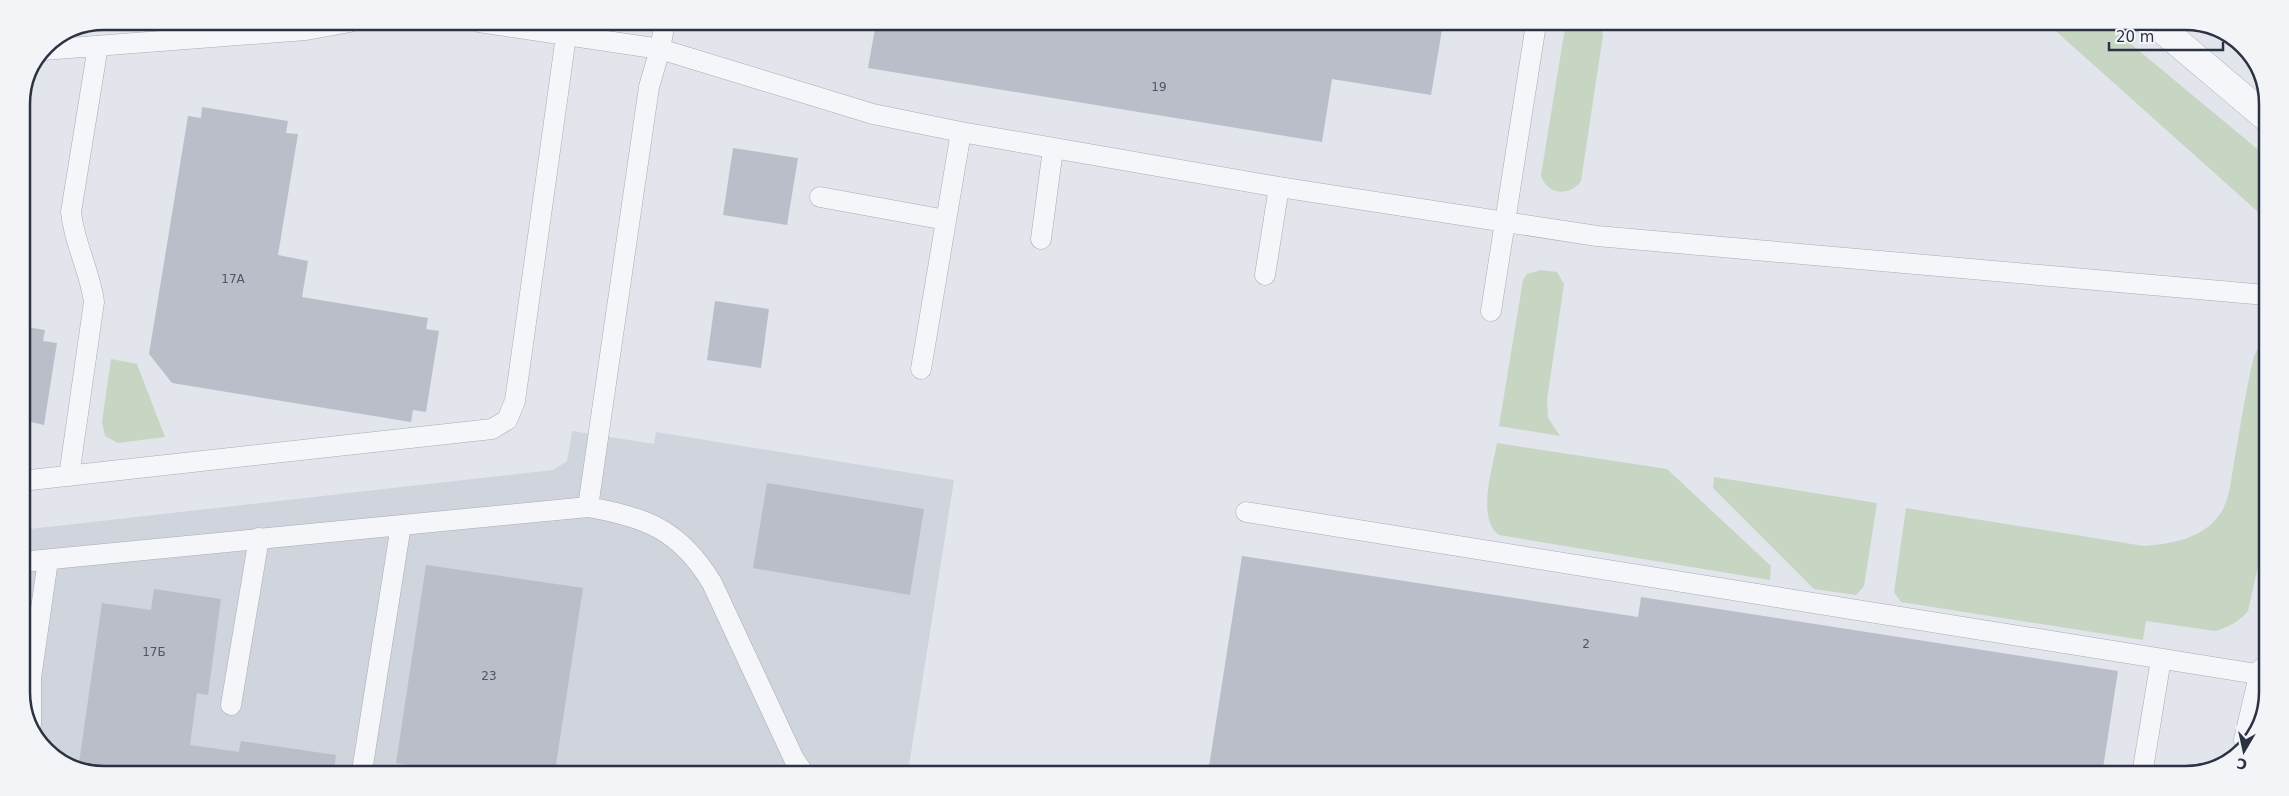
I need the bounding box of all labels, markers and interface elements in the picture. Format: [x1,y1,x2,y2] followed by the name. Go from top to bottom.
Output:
[2109,20,2223,52] scale bar
[2116,28,2154,46] text: 20 m
[1151,80,1167,94] house number: 19
[221,272,246,286] house number: 17А
[1582,637,1590,651] house number: 2
[142,645,166,659] house number: 17Б
[481,669,497,683] house number: 23
[2219,726,2269,776] north arrow
[2236,755,2248,773] text: С

